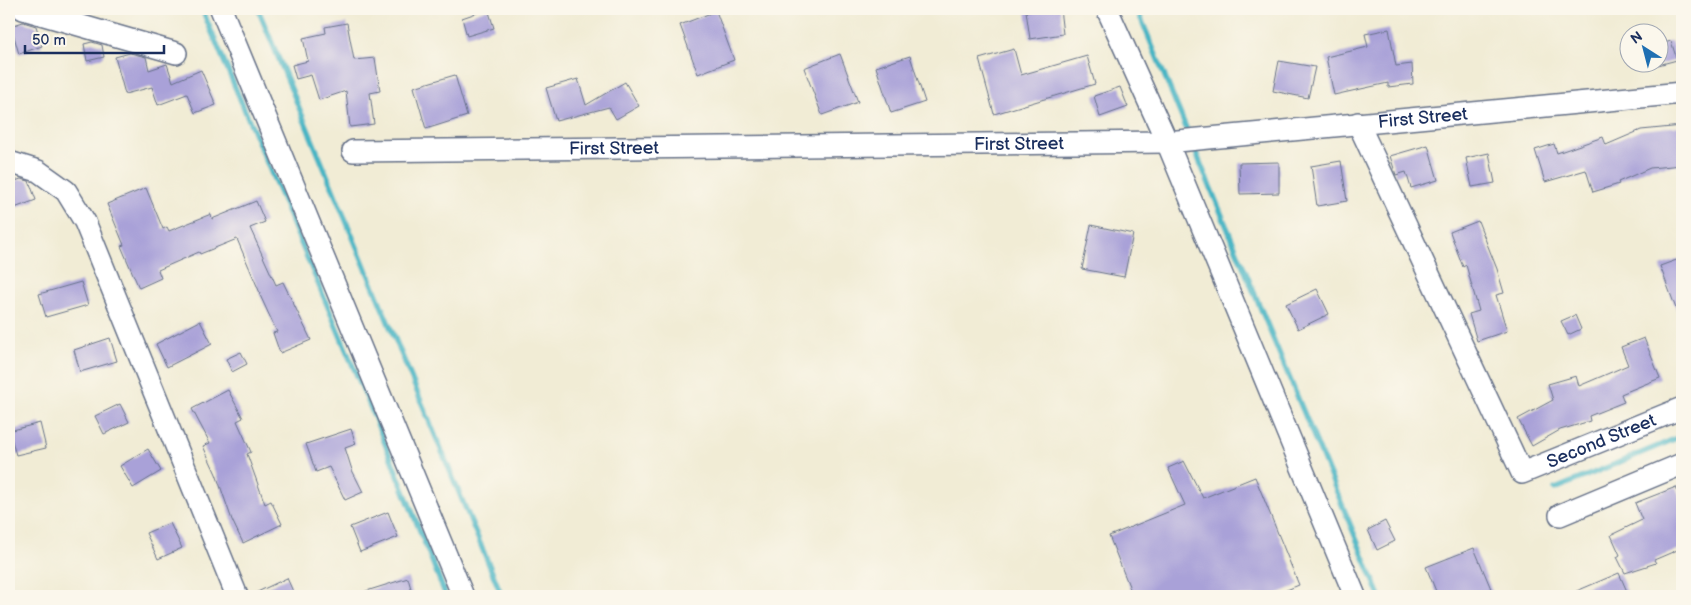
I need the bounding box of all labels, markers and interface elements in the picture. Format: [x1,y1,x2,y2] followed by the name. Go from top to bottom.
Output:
[25,22,164,54] scale bar
[1618,22,1668,72] north arrow
[1627,28,1646,48] text: N
[32,31,66,50] text: 50 m
[1377,103,1469,133] street label: First Street
[974,133,1064,155] street label: First Street
[569,138,660,160] street label: First Street
[1544,410,1659,473] street label: Second Street

